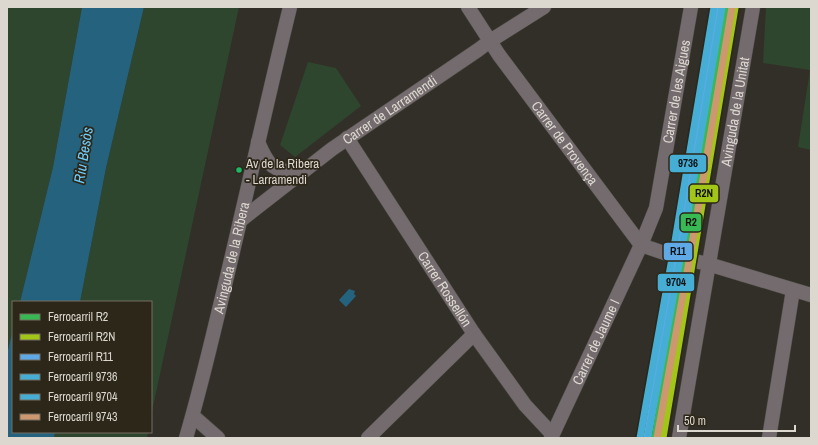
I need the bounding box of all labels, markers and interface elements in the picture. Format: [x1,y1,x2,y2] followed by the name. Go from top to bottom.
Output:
[658,38,694,145] street label: Carrer de les Aigues
[717,56,753,169] street label: Avinguda de la Unitat
[339,71,440,148] street label: Carrer de Larramendi
[528,97,602,189] street label: Carrer de Provença
[68,125,98,185] water label: Riu Besòs
[669,154,707,173] line badge: 9736
[245,155,319,188] place label: Av de la Ribera - Larramendi
[678,156,698,170] text: 9736
[234,165,244,175] marker: Av de la Ribera - Larramendi
[689,184,719,203] line badge: R2N
[695,186,713,200] text: R2N
[209,199,253,316] street label: Avinguda de la Ribera
[680,213,702,232] line badge: R2
[685,215,697,229] text: R2
[663,242,693,261] line badge: R11
[670,244,686,258] text: R11
[414,248,476,330] street label: Carrer Rossellón
[657,273,695,292] line badge: 9704
[666,275,686,289] text: 9704
[568,296,624,388] street label: Carrer de Jaume I
[12,301,152,433] legend
[48,309,108,325] text: Ferrocarril R2
[48,329,115,345] text: Ferrocarril R2N
[48,349,113,365] text: Ferrocarril R11
[48,369,118,385] text: Ferrocarril 9736
[48,389,118,405] text: Ferrocarril 9704
[678,407,795,433] scale bar
[48,409,118,425] text: Ferrocarril 9743
[684,413,706,429] text: 50 m

